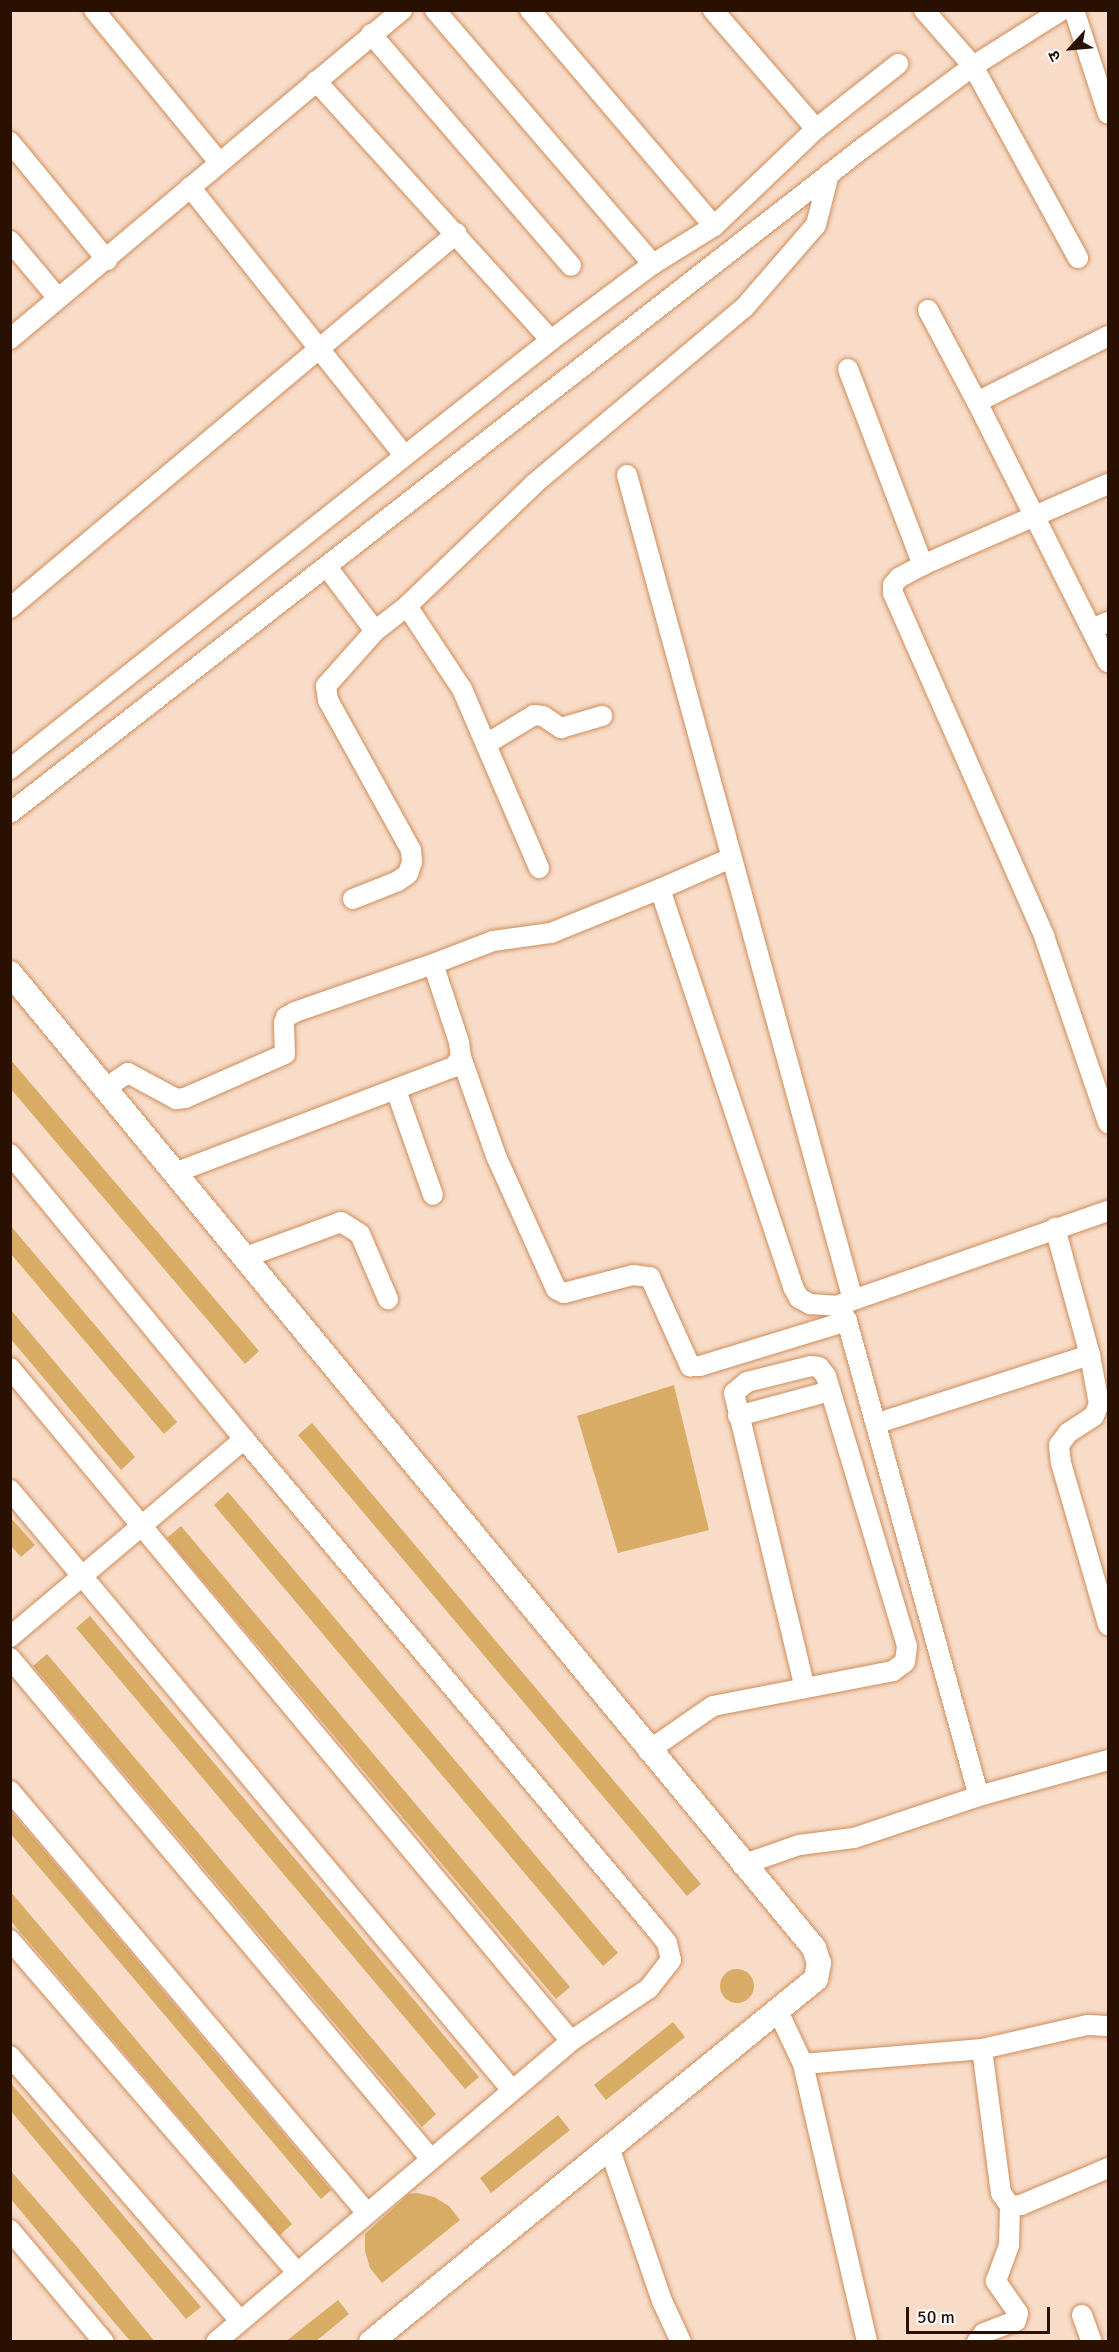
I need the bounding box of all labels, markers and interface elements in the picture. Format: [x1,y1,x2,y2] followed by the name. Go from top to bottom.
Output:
[1041,18,1101,78] north arrow
[1044,47,1066,64] text: उ
[909,2295,1053,2333] scale bar
[917,2306,955,2328] text: 50 m

